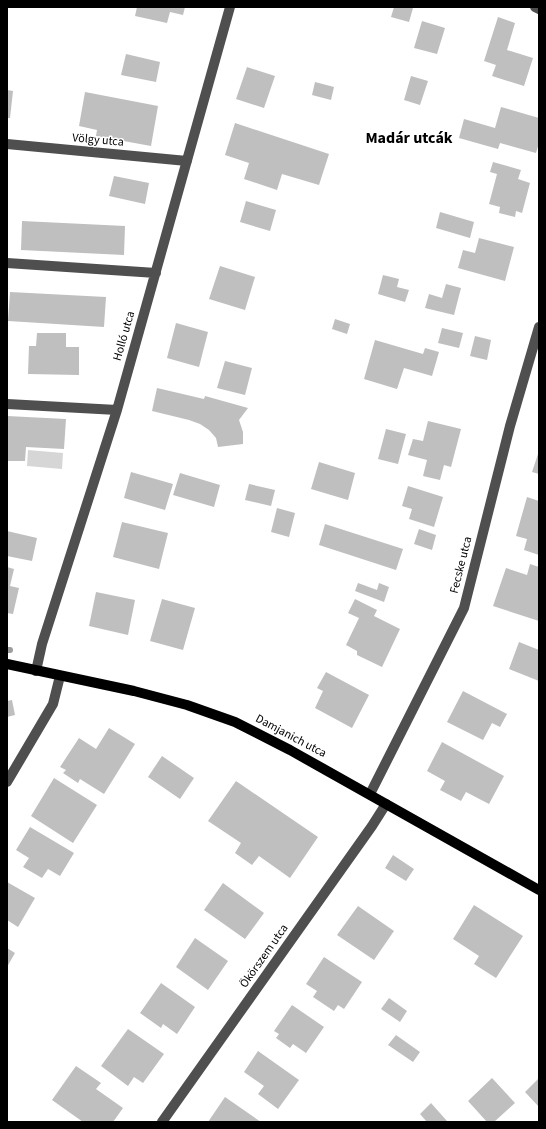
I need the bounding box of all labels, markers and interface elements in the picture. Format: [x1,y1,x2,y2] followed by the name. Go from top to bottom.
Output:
[365,127,453,149] district label: Madár utcák
[72,129,124,151] street label: Völgy utca
[109,309,139,363] street label: Holló utca
[446,535,476,595] street label: Fecske utca
[253,710,329,762] street label: Damjanich utca
[236,921,292,991] street label: Ökörszem utca

